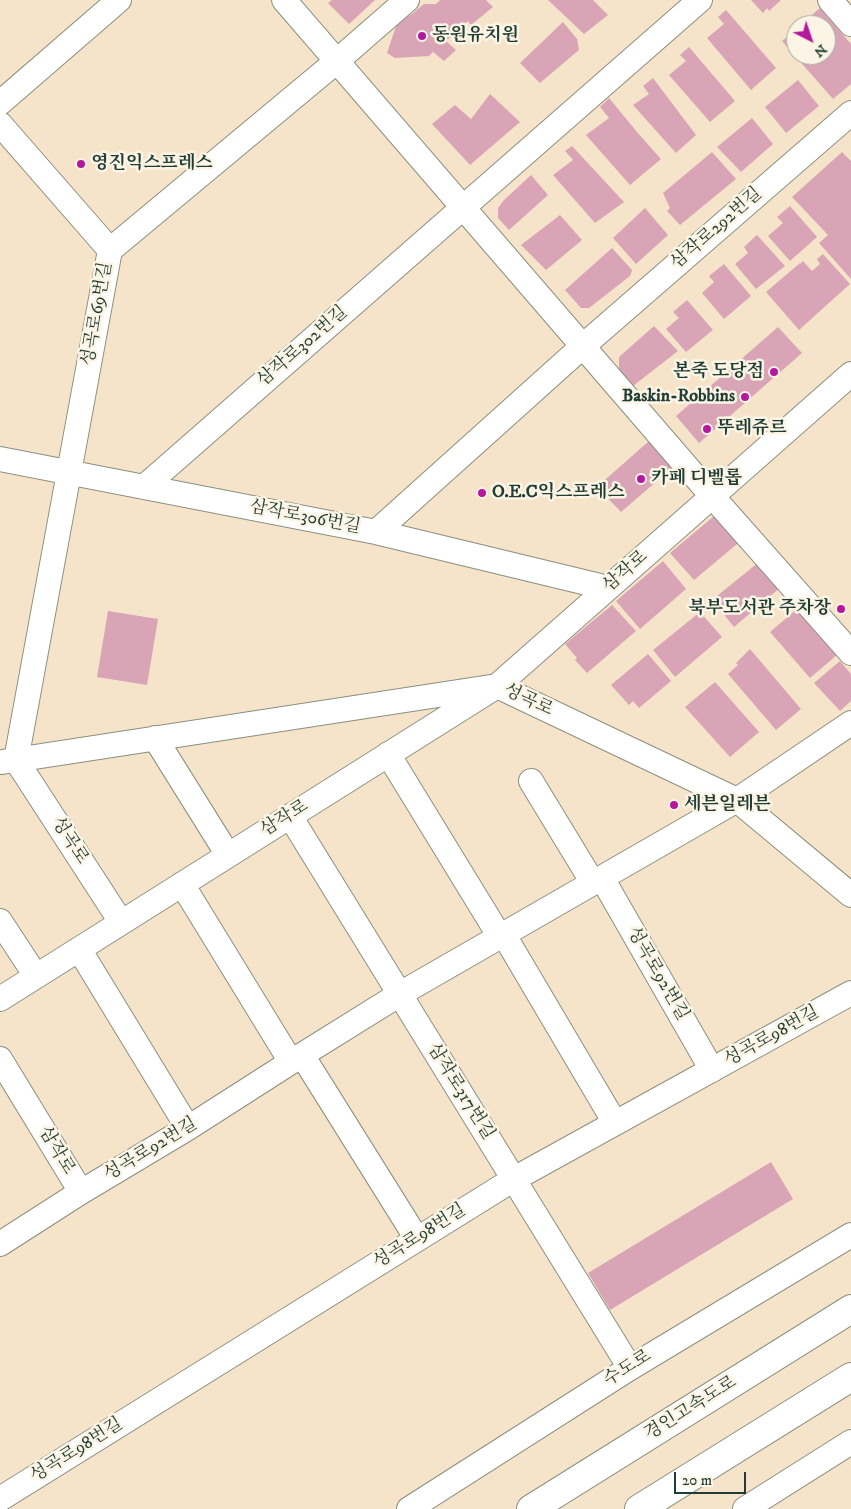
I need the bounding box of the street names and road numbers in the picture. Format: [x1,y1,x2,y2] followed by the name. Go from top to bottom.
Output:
[667,184,767,274] street label: 삼작로292번길
[78,260,118,368] street label: 성곡로69번길
[254,302,352,392] street label: 삼작로302번길
[248,497,362,539] street label: 삼작로306번길
[599,547,653,597] street label: 삼작로
[500,680,556,722] street label: 성곡로
[257,796,313,842] street label: 삼작로
[46,813,92,869] street label: 성곡로
[621,923,693,1025] street label: 성곡로92번길
[721,1002,823,1072] street label: 성곡로98번길
[422,1040,498,1144] street label: 삼작로317번길
[101,1114,201,1186] street label: 성곡로92번길
[33,1123,79,1179] street label: 삼작로
[370,1200,470,1274] street label: 성곡로98번길
[600,1346,656,1392] street label: 수도로
[641,1372,741,1446] street label: 경인고속도로
[27,1414,127,1488] street label: 성곡로98번길

